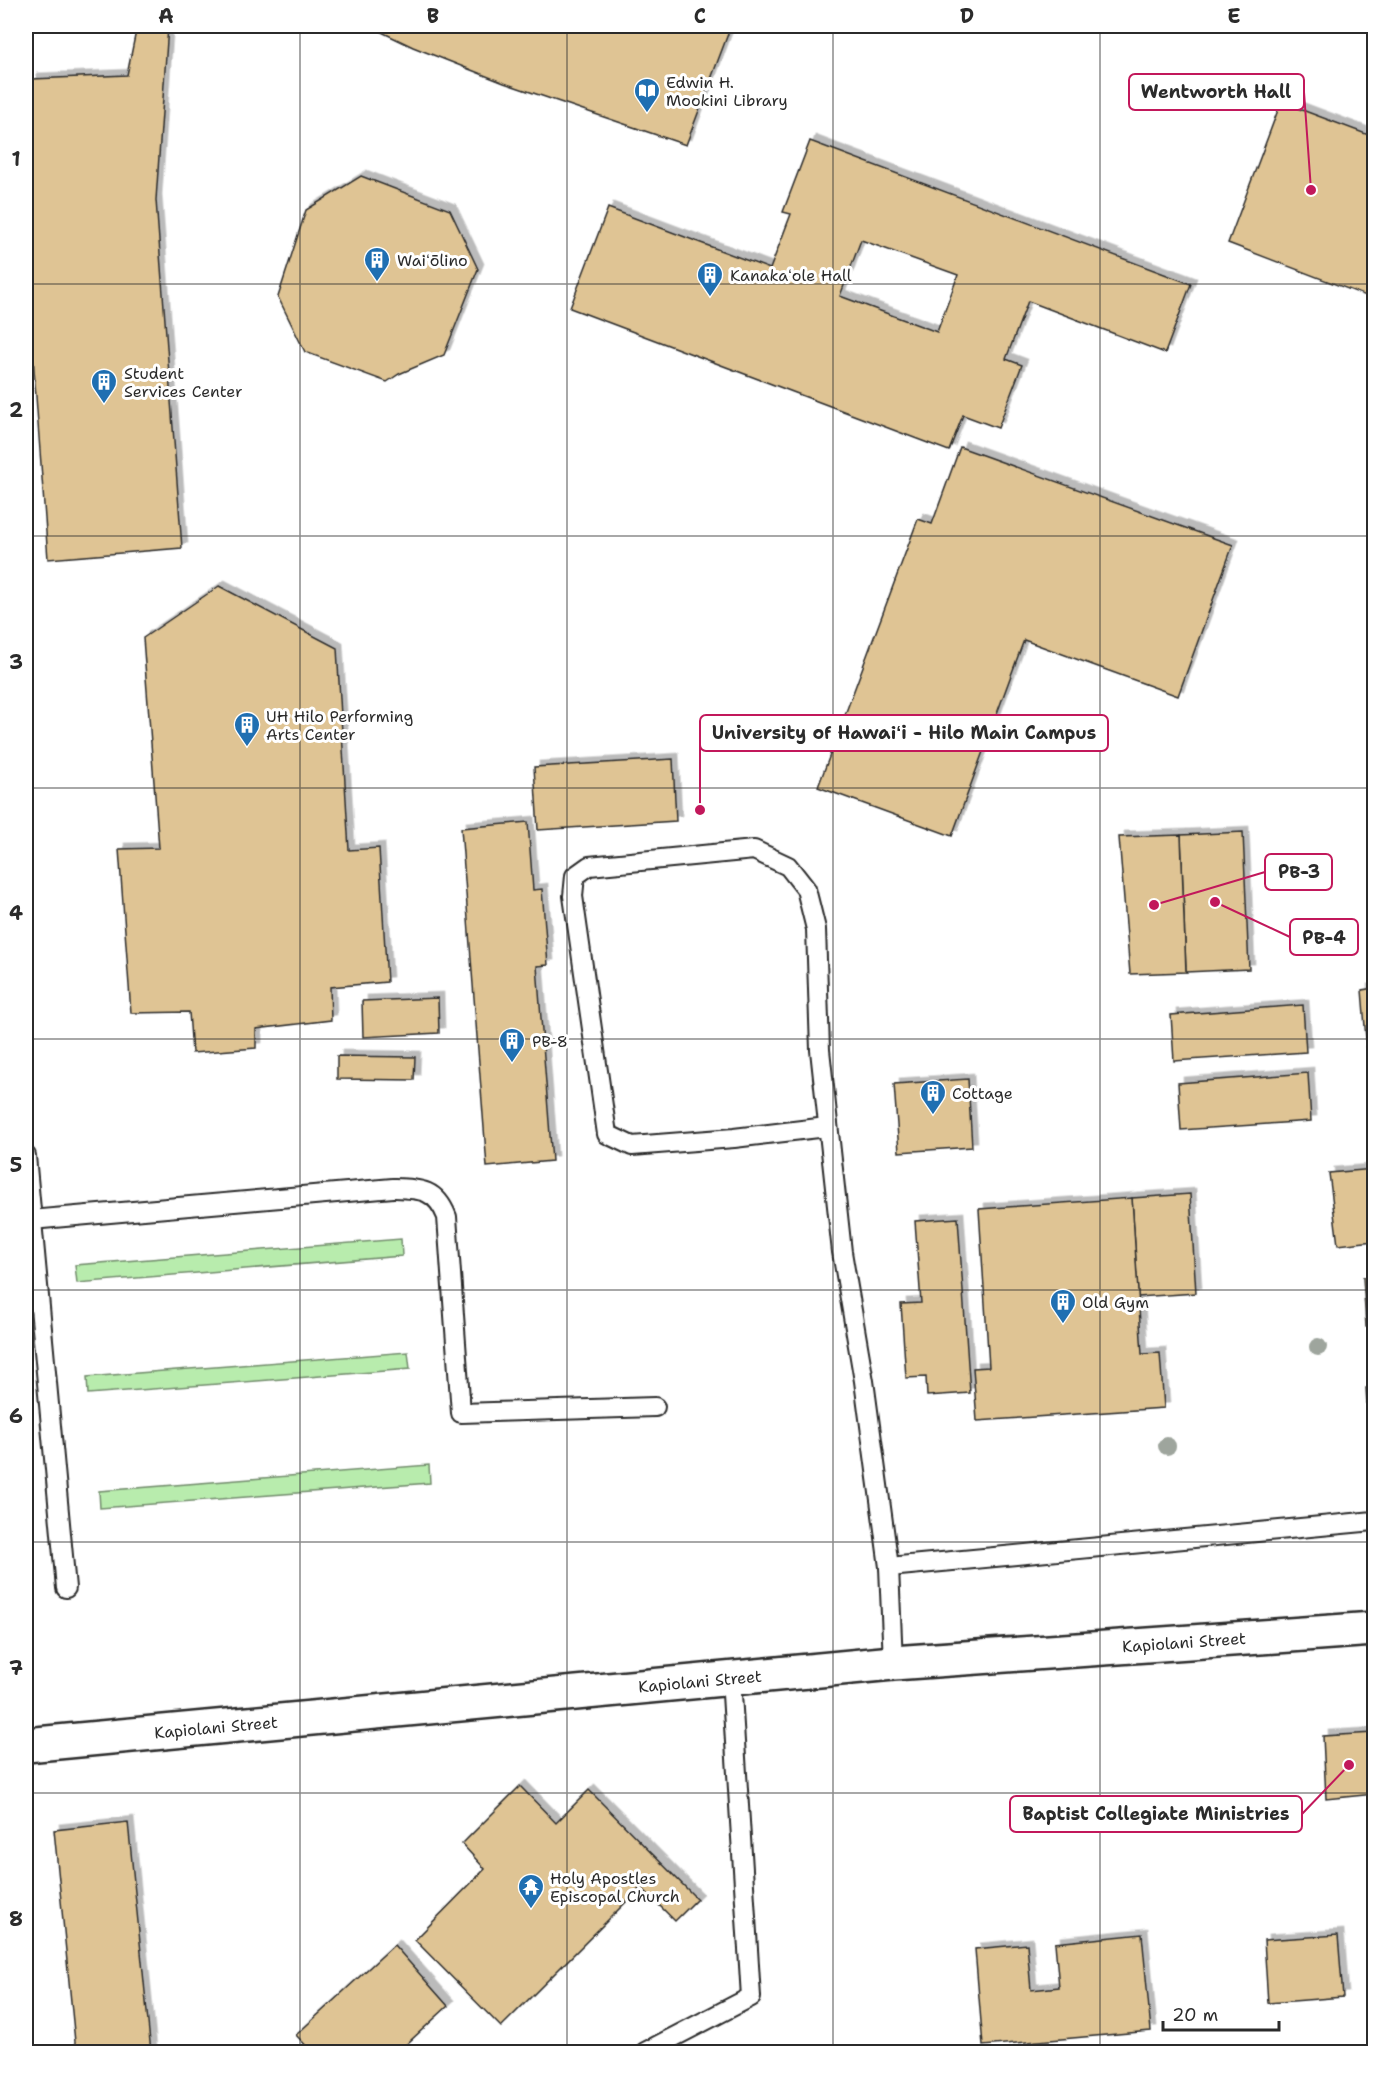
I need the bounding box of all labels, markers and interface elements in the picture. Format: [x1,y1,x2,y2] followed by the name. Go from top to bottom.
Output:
[158,3,174,29] text: A
[427,3,439,29] text: B
[694,3,706,29] text: C
[960,3,974,29] text: D
[1227,3,1241,29] text: E
[666,72,788,111] place label: Edwin H. Mookini Library
[1129,74,1304,110] callout: Wentworth Hall
[632,76,662,114] library icon: Edwin H. Mookini Library
[1141,80,1291,104] text: Wentworth Hall
[11,146,21,172] text: 1
[362,245,392,283] building icon: Waiʻōlino
[397,250,468,271] place label: Waiʻōlino
[695,260,725,298] building icon: Kanakaʻole Hall
[730,265,852,286] place label: Kanakaʻole Hall
[124,363,243,402] place label: Student Services Center
[89,367,119,405] building icon: Student Services Center
[9,397,23,423] text: 2
[9,649,23,675] text: 3
[266,706,413,745] place label: UH Hilo Performing Arts Center
[232,710,262,748] building icon: UH Hilo Performing Arts Center
[700,715,1108,751] callout: University of Hawaiʻi - Hilo Main Campus
[712,721,1096,745] text: University of Hawaiʻi - Hilo Main Campus
[1265,854,1332,890] callout: PB-3
[1278,860,1320,884] text: PB-3
[9,900,23,926] text: 4
[1290,919,1358,955] callout: PB-4
[1302,926,1346,950] text: PB-4
[497,1026,527,1064] building icon: PB-8
[532,1031,568,1052] place label: PB-8
[918,1078,948,1116] building icon: Cottage
[952,1083,1013,1104] place label: Cottage
[10,1152,22,1178] text: 5
[1048,1287,1078,1325] building icon: Old Gym
[1082,1292,1149,1313] place label: Old Gym
[9,1403,23,1429] text: 6
[1121,1628,1247,1657] street label: Kapiolani Street
[9,1655,23,1681] text: 7
[637,1666,763,1697] street label: Kapiolani Street
[153,1712,279,1743] street label: Kapiolani Street
[1010,1796,1302,1832] callout: Baptist Collegiate Ministries
[1022,1802,1290,1826] text: Baptist Collegiate Ministries
[550,1868,680,1907] place label: Holy Apostles Episcopal Church
[516,1872,546,1910] temple icon: Holy Apostles Episcopal Church
[9,1906,23,1932] text: 8
[1163,1994,1278,2032] scale bar
[1172,2003,1218,2027] text: 20 m

